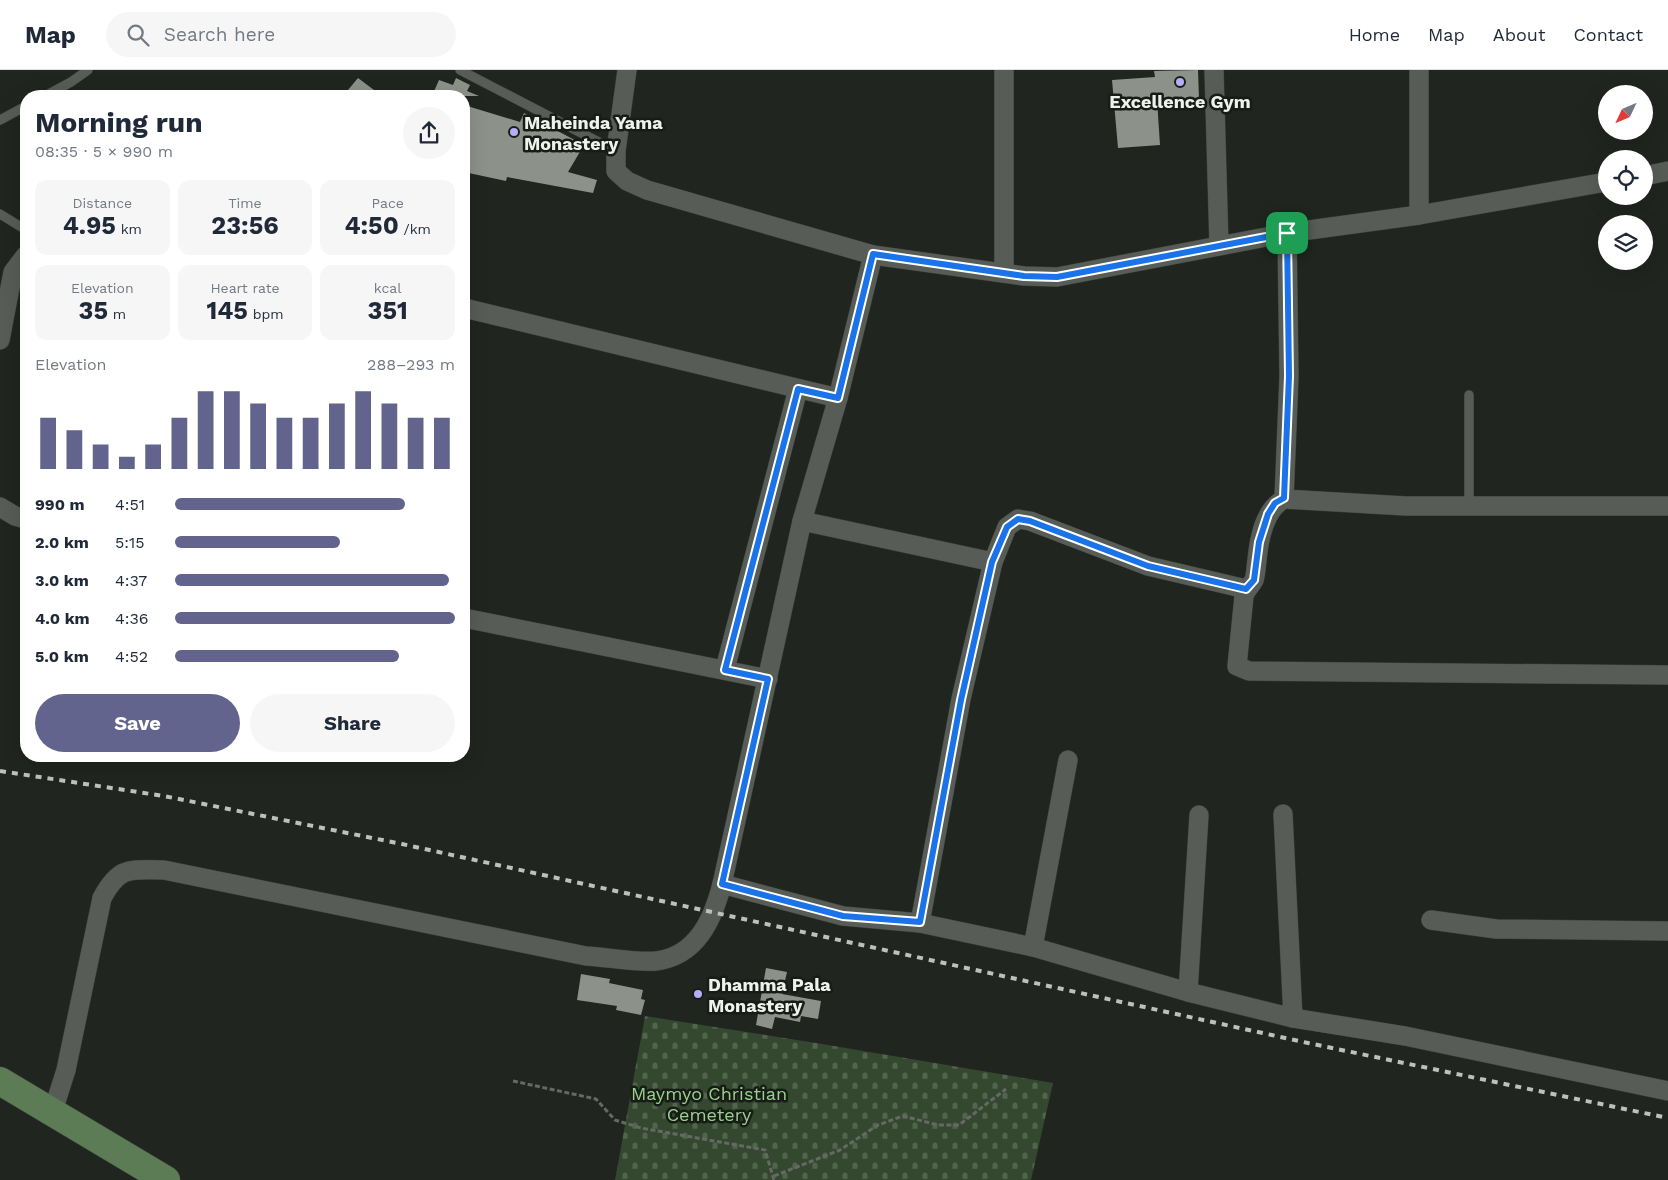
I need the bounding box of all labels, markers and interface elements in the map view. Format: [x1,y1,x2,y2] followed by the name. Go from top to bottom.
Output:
[106,12,456,57] search box
[25,21,76,49] text: Map
[124,21,152,49] icon: search
[164,23,275,46] text: Search here
[1349,24,1400,45] text: Home
[1428,24,1465,45] text: Map
[1493,24,1545,45] text: About
[1573,24,1643,45] text: Contact
[1174,76,1186,88] marker: Excellence Gym
[1598,85,1652,140] north arrow
[1598,85,1653,270] map controls
[1109,91,1251,112] place label: Excellence Gym
[35,106,203,139] text: Morning run
[403,107,455,159] button: share
[524,112,663,154] place label: Maheinda Yama Monastery
[508,126,520,138] marker: Maheinda Yama Monastery
[35,142,173,161] text: 08:35 · 5 × 990 m
[1598,150,1653,205] button: locate
[73,195,132,211] text: Distance
[228,195,262,211] text: Time
[371,195,404,211] text: Pace
[63,211,116,240] text: 4.95
[211,211,279,240] text: 23:56
[344,211,399,240] text: 4:50
[1266,212,1308,254] pin
[1598,215,1653,270] button: layers
[1273,219,1301,247] icon: arrive
[116,221,142,237] text: km
[399,221,431,237] text: /km
[71,280,134,296] text: Elevation
[210,280,280,296] text: Heart rate
[374,280,402,296] text: kcal
[79,296,108,325] text: 35
[206,296,248,325] text: 145
[368,296,408,325] text: 351
[108,306,126,322] text: m
[248,306,284,322] text: bpm
[35,355,106,374] text: Elevation
[367,355,455,374] text: 288–293 m
[35,495,85,514] text: 990 m
[115,495,145,514] text: 4:51
[35,533,89,552] text: 2.0 km
[115,533,145,552] text: 5:15
[35,571,89,590] text: 3.0 km
[115,571,147,590] text: 4:37
[35,609,90,628] text: 4.0 km
[115,609,149,628] text: 4:36
[35,647,89,666] text: 5.0 km
[115,647,148,666] text: 4:52
[35,694,240,752] button: Save
[250,694,455,752] button: Share
[708,974,831,1016] place label: Dhamma Pala Monastery
[692,988,704,1000] marker: Dhamma Pala Monastery
[631,1083,787,1125] park label: Maymyo Christian Cemetery

